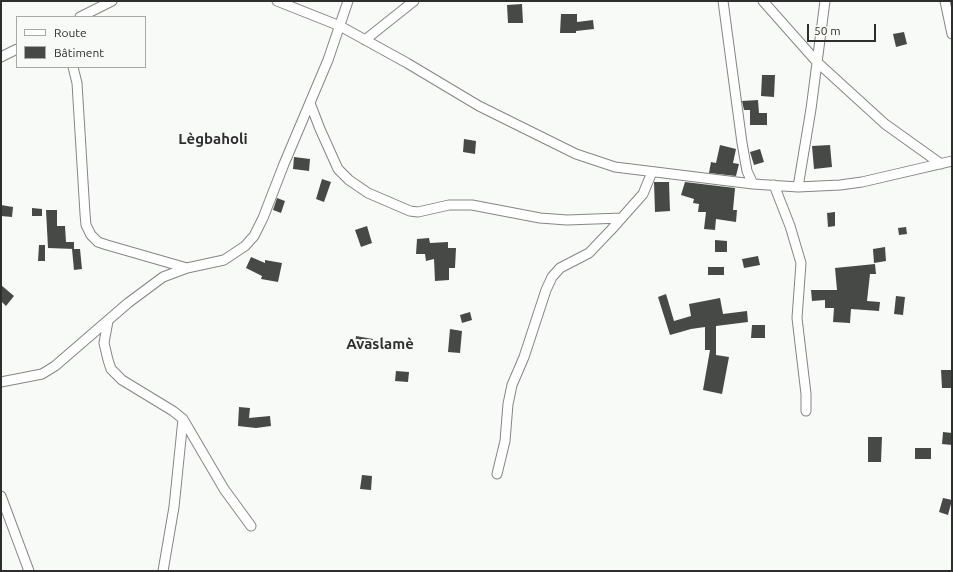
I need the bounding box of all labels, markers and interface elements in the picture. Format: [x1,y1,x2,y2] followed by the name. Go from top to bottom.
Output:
[16,16,146,68] legend
[809,16,878,42] scale bar
[814,24,841,37] text: 50 m
[54,26,87,39] text: Route
[54,46,104,59] text: Bâtiment
[178,130,248,148] district label: Lègbaholi
[346,335,414,353] district label: Avaslamè

